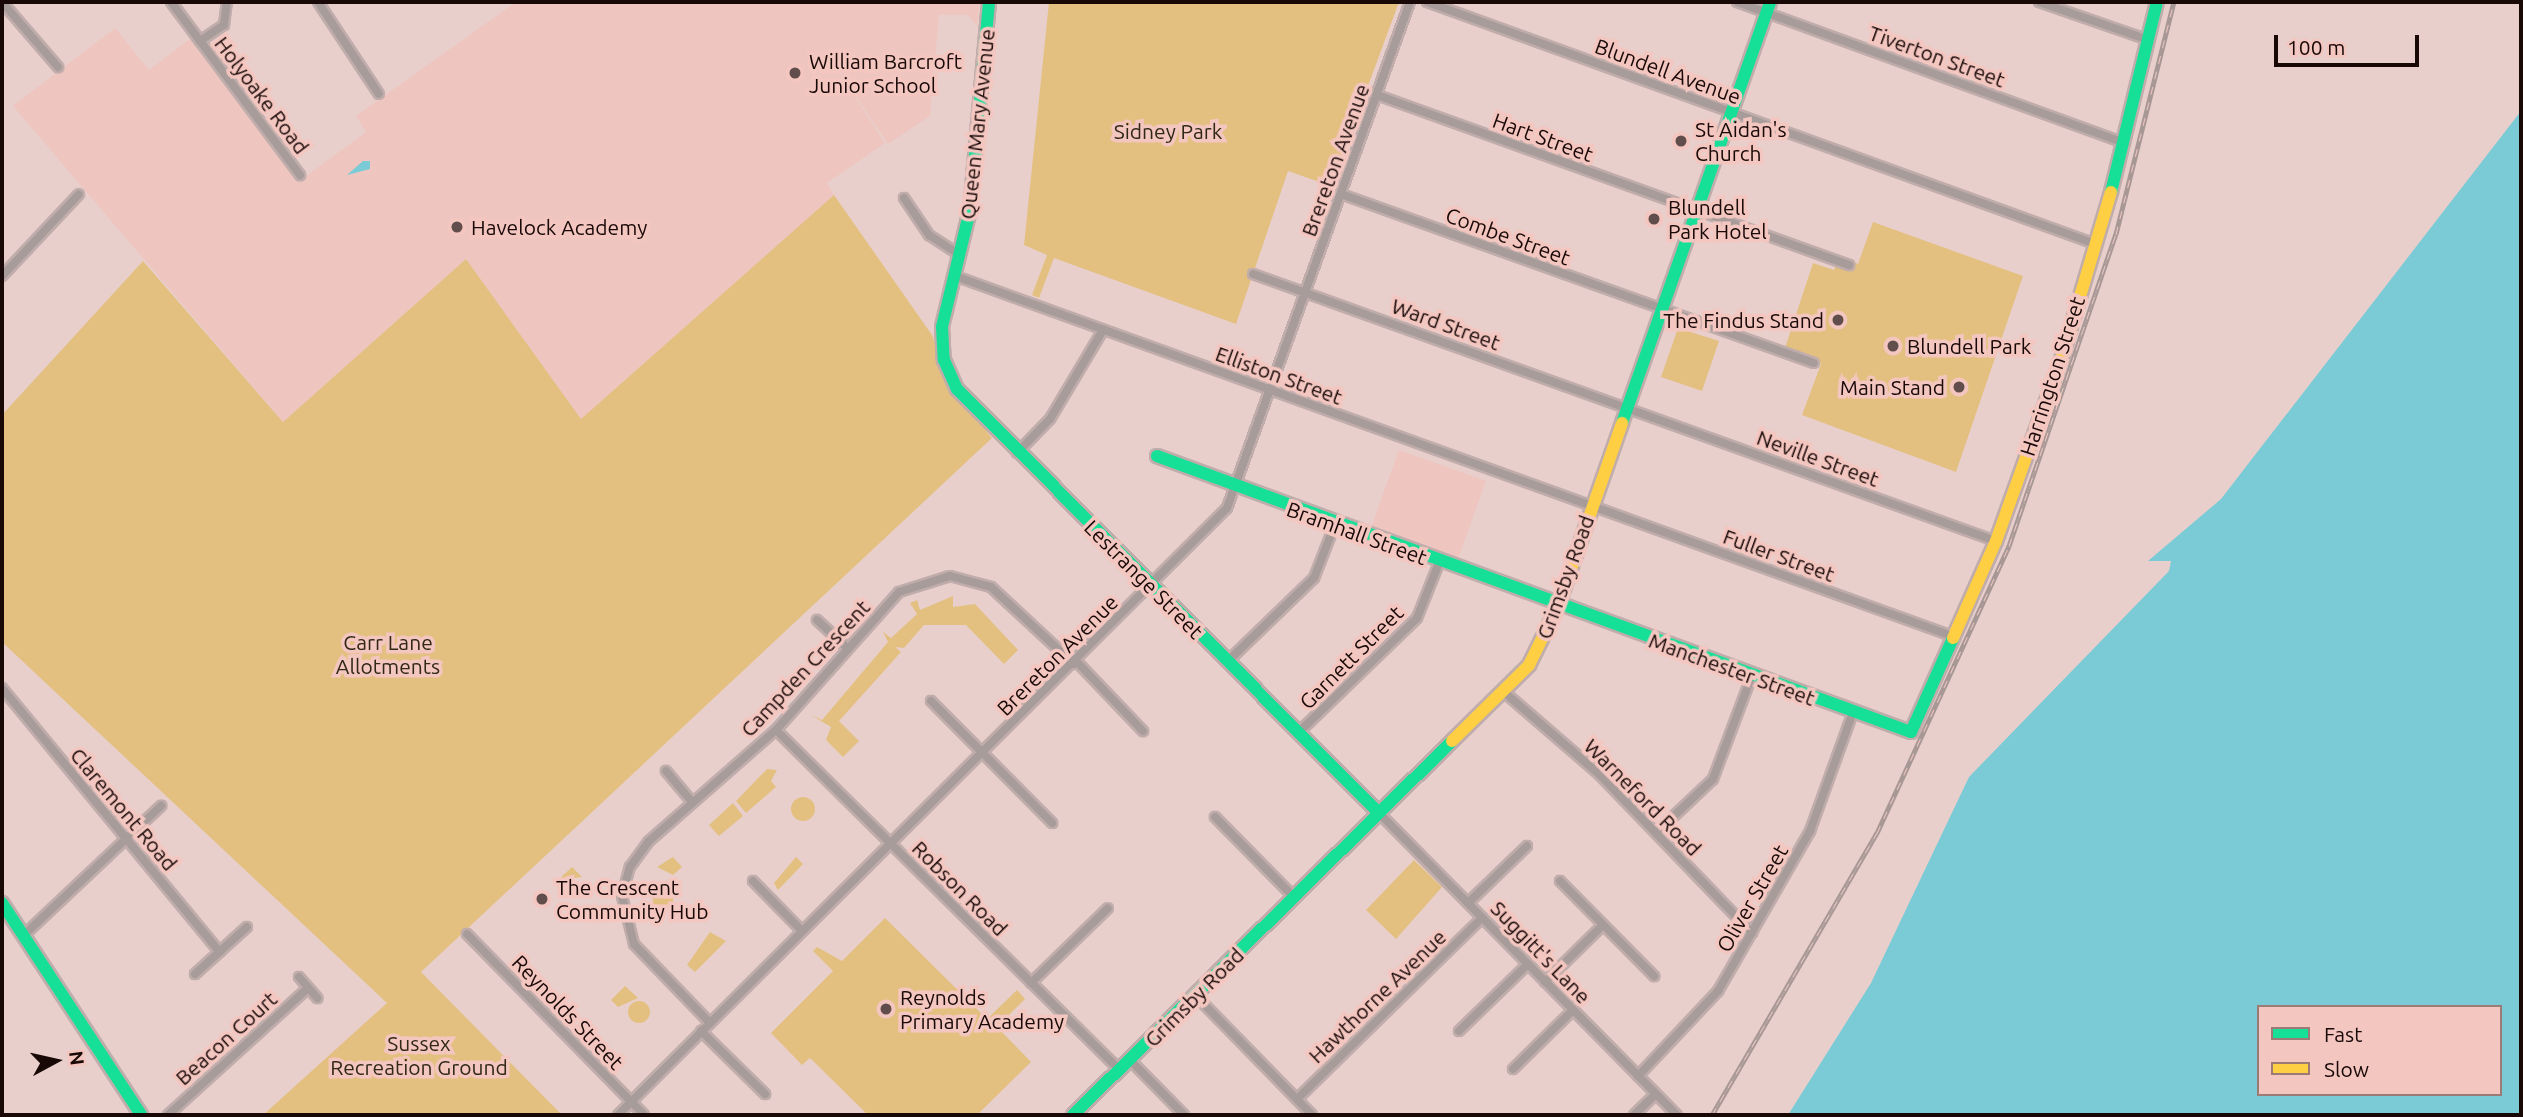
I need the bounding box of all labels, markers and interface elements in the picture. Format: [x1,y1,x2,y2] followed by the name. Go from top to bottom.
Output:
[1866,20,2008,92] street label: Tiverton Street
[2278,21,2423,65] scale bar
[954,27,1000,221] street label: Queen Mary Avenue
[210,31,314,159] street label: Holyoake Road
[1592,33,1744,109] street label: Blundell Avenue
[2287,35,2345,59] text: 100 m
[809,48,962,98] place label: William Barcroft Junior School
[787,65,803,81] marker: William Barcroft Junior School
[1296,80,1374,240] street label: Brereton Avenue
[1489,107,1597,167] street label: Hart Street
[1695,116,1787,166] place label: St Aidan's Church
[1114,118,1222,144] park label: Sidney Park
[1673,133,1689,149] marker: St Aidan's Church
[1668,194,1767,244] place label: Blundell Park Hotel
[1442,202,1574,270] street label: Combe Street
[1646,211,1662,227] marker: Blundell Park Hotel
[471,214,647,240] place label: Havelock Academy
[449,219,465,235] marker: Havelock Academy
[1388,293,1504,355] street label: Ward Street
[2014,293,2090,459] street label: Harrington Street
[1663,307,1824,333] place label: The Findus Stand
[1830,312,1846,328] marker: The Findus Stand
[1907,333,2031,359] place label: Blundell Park
[1885,338,1901,354] marker: Blundell Park
[1212,340,1346,410] street label: Elliston Street
[1840,374,1945,400] place label: Main Stand
[1951,379,1967,395] marker: Main Stand
[1754,424,1882,492] street label: Neville Street
[1283,496,1431,570] street label: Bramhall Street
[1531,512,1599,642] street label: Grimsby Road
[1079,514,1209,644] street label: Lestrange Street
[1720,523,1838,587] street label: Fuller Street
[991,589,1123,721] street label: Brereton Avenue
[735,594,875,742] street label: Campden Crescent
[1294,600,1408,714] street label: Garnett Street
[1646,627,1818,711] street label: Manchester Street
[336,629,440,679] park label: Carr Lane Allotments
[1579,733,1707,861] street label: Warneford Road
[65,742,183,876] street label: Claremont Road
[907,835,1013,941] street label: Robson Road
[1711,840,1793,956] street label: Oliver Street
[556,874,709,924] place label: The Crescent Community Hub
[534,891,550,907] marker: The Crescent Community Hub
[1486,895,1596,1009] street label: Suggitt's Lane
[1303,924,1451,1068] street label: Hawthorne Avenue
[1139,942,1249,1052] street label: Grimsby Road
[507,950,629,1074] street label: Reynolds Street
[900,984,1064,1034] place label: Reynolds Primary Academy
[170,986,282,1090] street label: Beacon Court
[878,1001,894,1017] marker: Reynolds Primary Academy
[2257,1005,2502,1096] legend
[2324,1022,2362,1046] text: Fast
[21,1026,91,1096] north arrow
[330,1030,508,1080] park label: Sussex Recreation Ground
[65,1050,89,1067] text: N
[2324,1057,2369,1081] text: Slow

